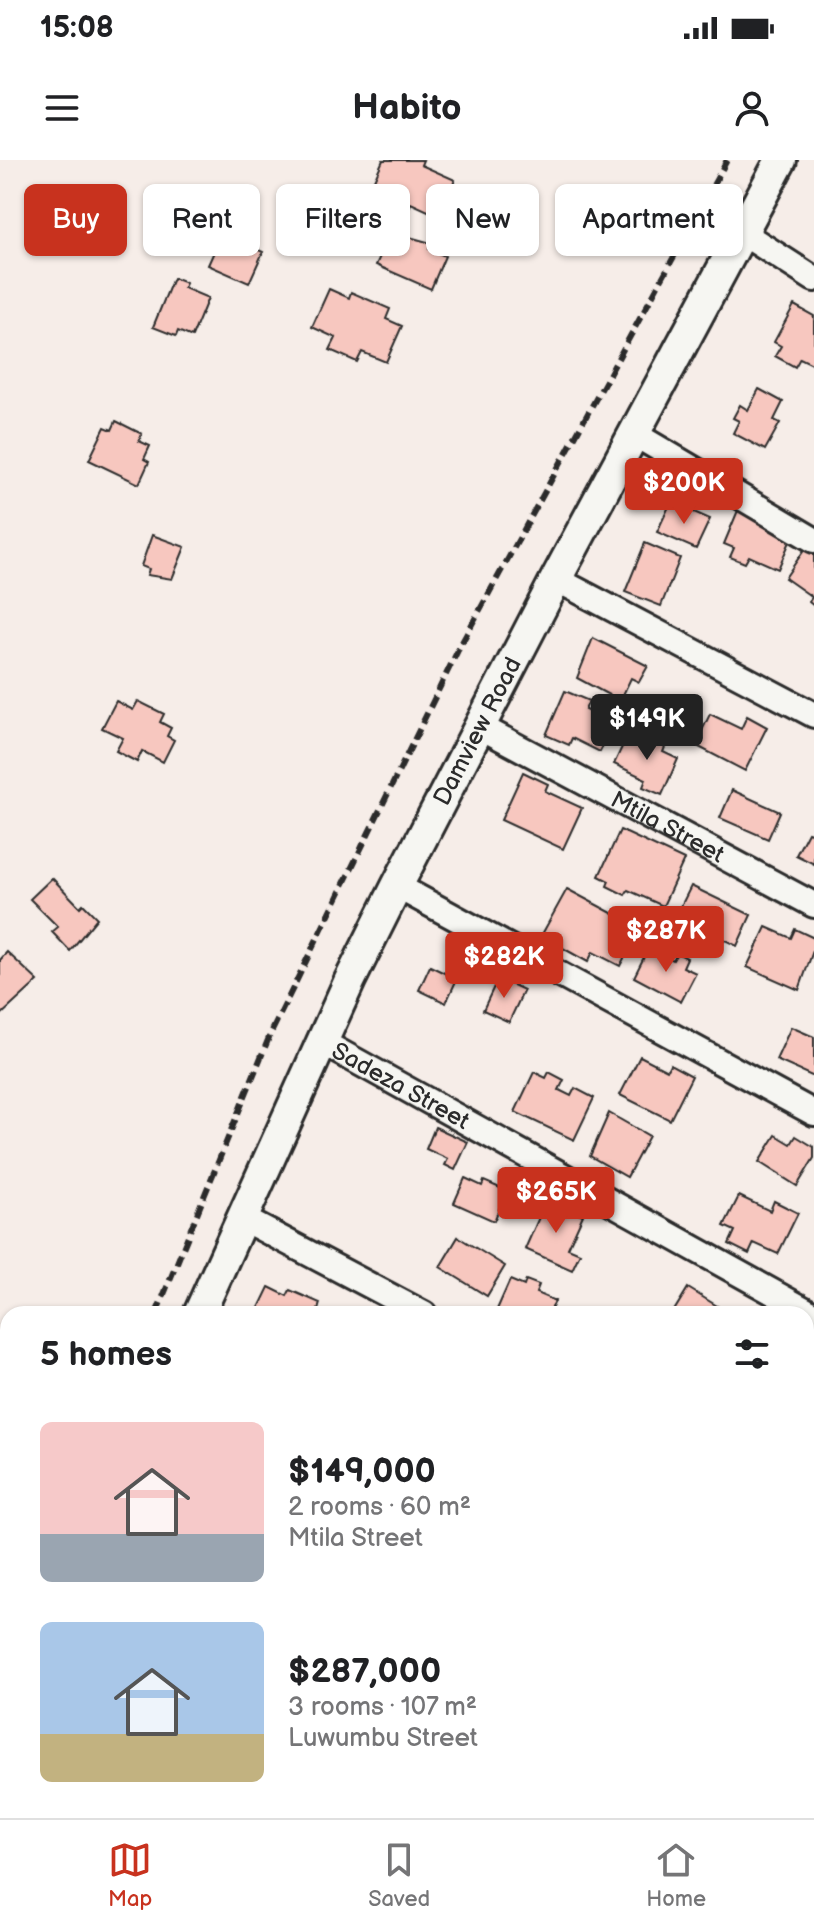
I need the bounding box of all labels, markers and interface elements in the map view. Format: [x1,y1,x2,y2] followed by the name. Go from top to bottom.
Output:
[40,10,114,46] text: 15:08
[40,86,84,130] icon: menu
[730,86,774,130] icon: person
[352,87,462,130] text: Habito
[24,184,127,256] chip: Buy
[143,184,260,256] chip: Rent
[276,184,410,256] chip: Filters
[426,184,539,256] chip: New
[555,184,743,256] chip: Apartment
[628,458,740,526] pin: $200K
[643,468,725,499] text: $200K
[427,653,528,810] street label: Damview Road
[591,694,703,762] pin: $149K
[609,704,685,735] text: $149K
[606,785,730,870] street label: Mtila Street
[610,906,722,974] pin: $287K
[626,916,706,947] text: $287K
[448,932,560,1000] pin: $282K
[463,942,545,973] text: $282K
[327,1036,475,1136] street label: Sadeza Street
[500,1167,612,1235] pin: $265K
[515,1177,597,1208] text: $265K
[730,1332,774,1376] icon: filters
[40,1334,172,1375] text: 5 homes
[288,1451,436,1492] text: $149,000
[104,1454,200,1550] icon: home
[288,1492,471,1523] text: 2 rooms · 60 m²
[288,1523,423,1554] text: Mtila Street
[288,1651,441,1692] text: $287,000
[104,1654,200,1750] icon: home
[288,1692,477,1723] text: 3 rooms · 107 m²
[288,1723,478,1754] text: Luwumbu Street
[108,1838,152,1913] tab: Map
[368,1838,430,1913] tab: Saved
[646,1838,706,1913] tab: Home

